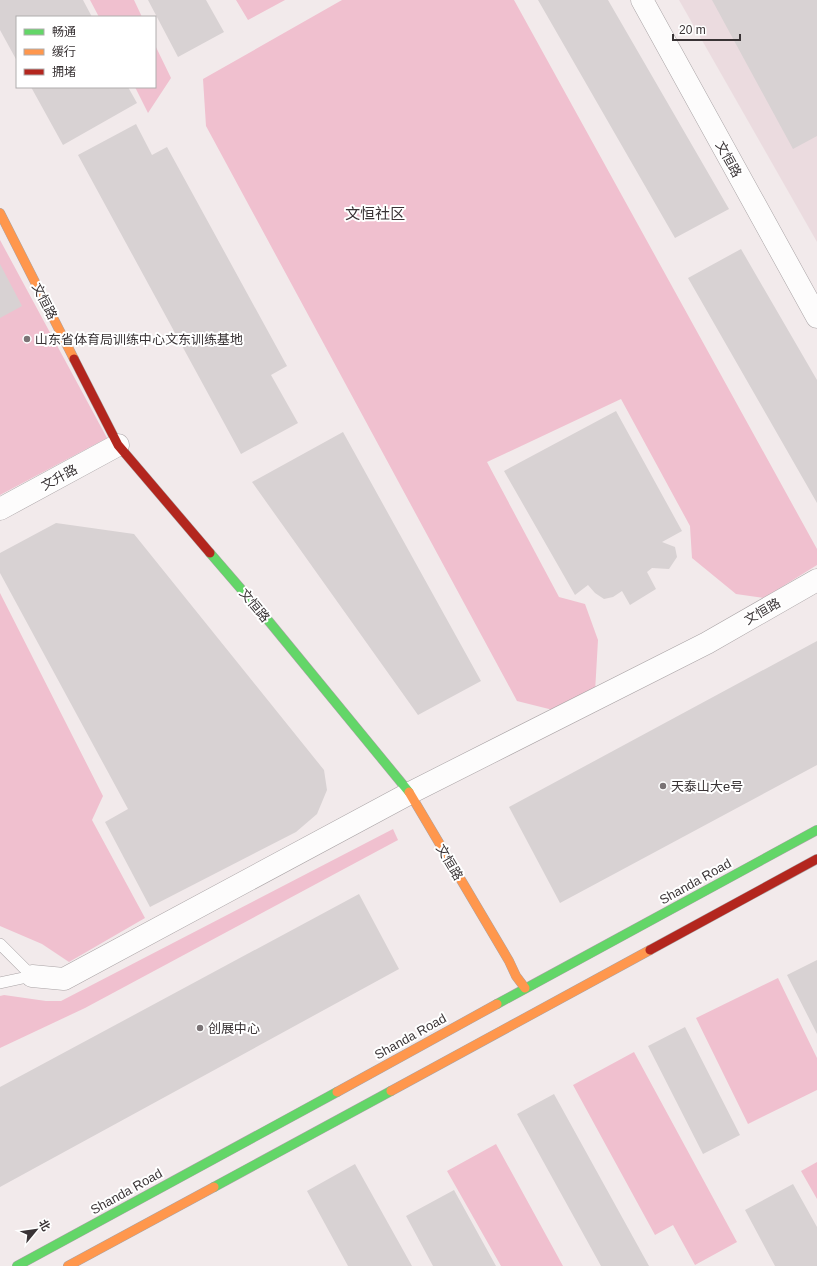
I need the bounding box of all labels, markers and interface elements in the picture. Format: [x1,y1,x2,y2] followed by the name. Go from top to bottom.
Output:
[16,16,156,88] legend
[673,16,740,42] scale bar
[679,23,706,37] text: 20 m
[52,25,76,39] text: 畅通
[52,45,76,59] text: 缓行
[52,65,76,79] text: 拥堵
[713,139,745,180] street label: 文恒路
[345,205,405,222] district label: 文恒社区
[29,280,60,322] street label: 文恒路
[35,332,243,347] place label: 山东省体育局训练中心文东训练基地
[22,334,32,344] marker: 山东省体育局训练中心文东训练基地
[38,462,80,493] street label: 文升路
[236,586,273,625] street label: 文恒路
[742,595,783,628] street label: 文恒路
[671,779,743,794] place label: 天泰山大e号
[658,781,668,791] marker: 天泰山大e号
[433,842,466,883] street label: 文恒路
[657,856,734,907] street label: Shanda Road
[372,1011,449,1062] street label: Shanda Road
[208,1021,260,1036] place label: 创展中心
[195,1023,205,1033] marker: 创展中心
[88,1166,165,1217] street label: Shanda Road
[16,1210,56,1250] north arrow
[37,1217,53,1233] text: 北

